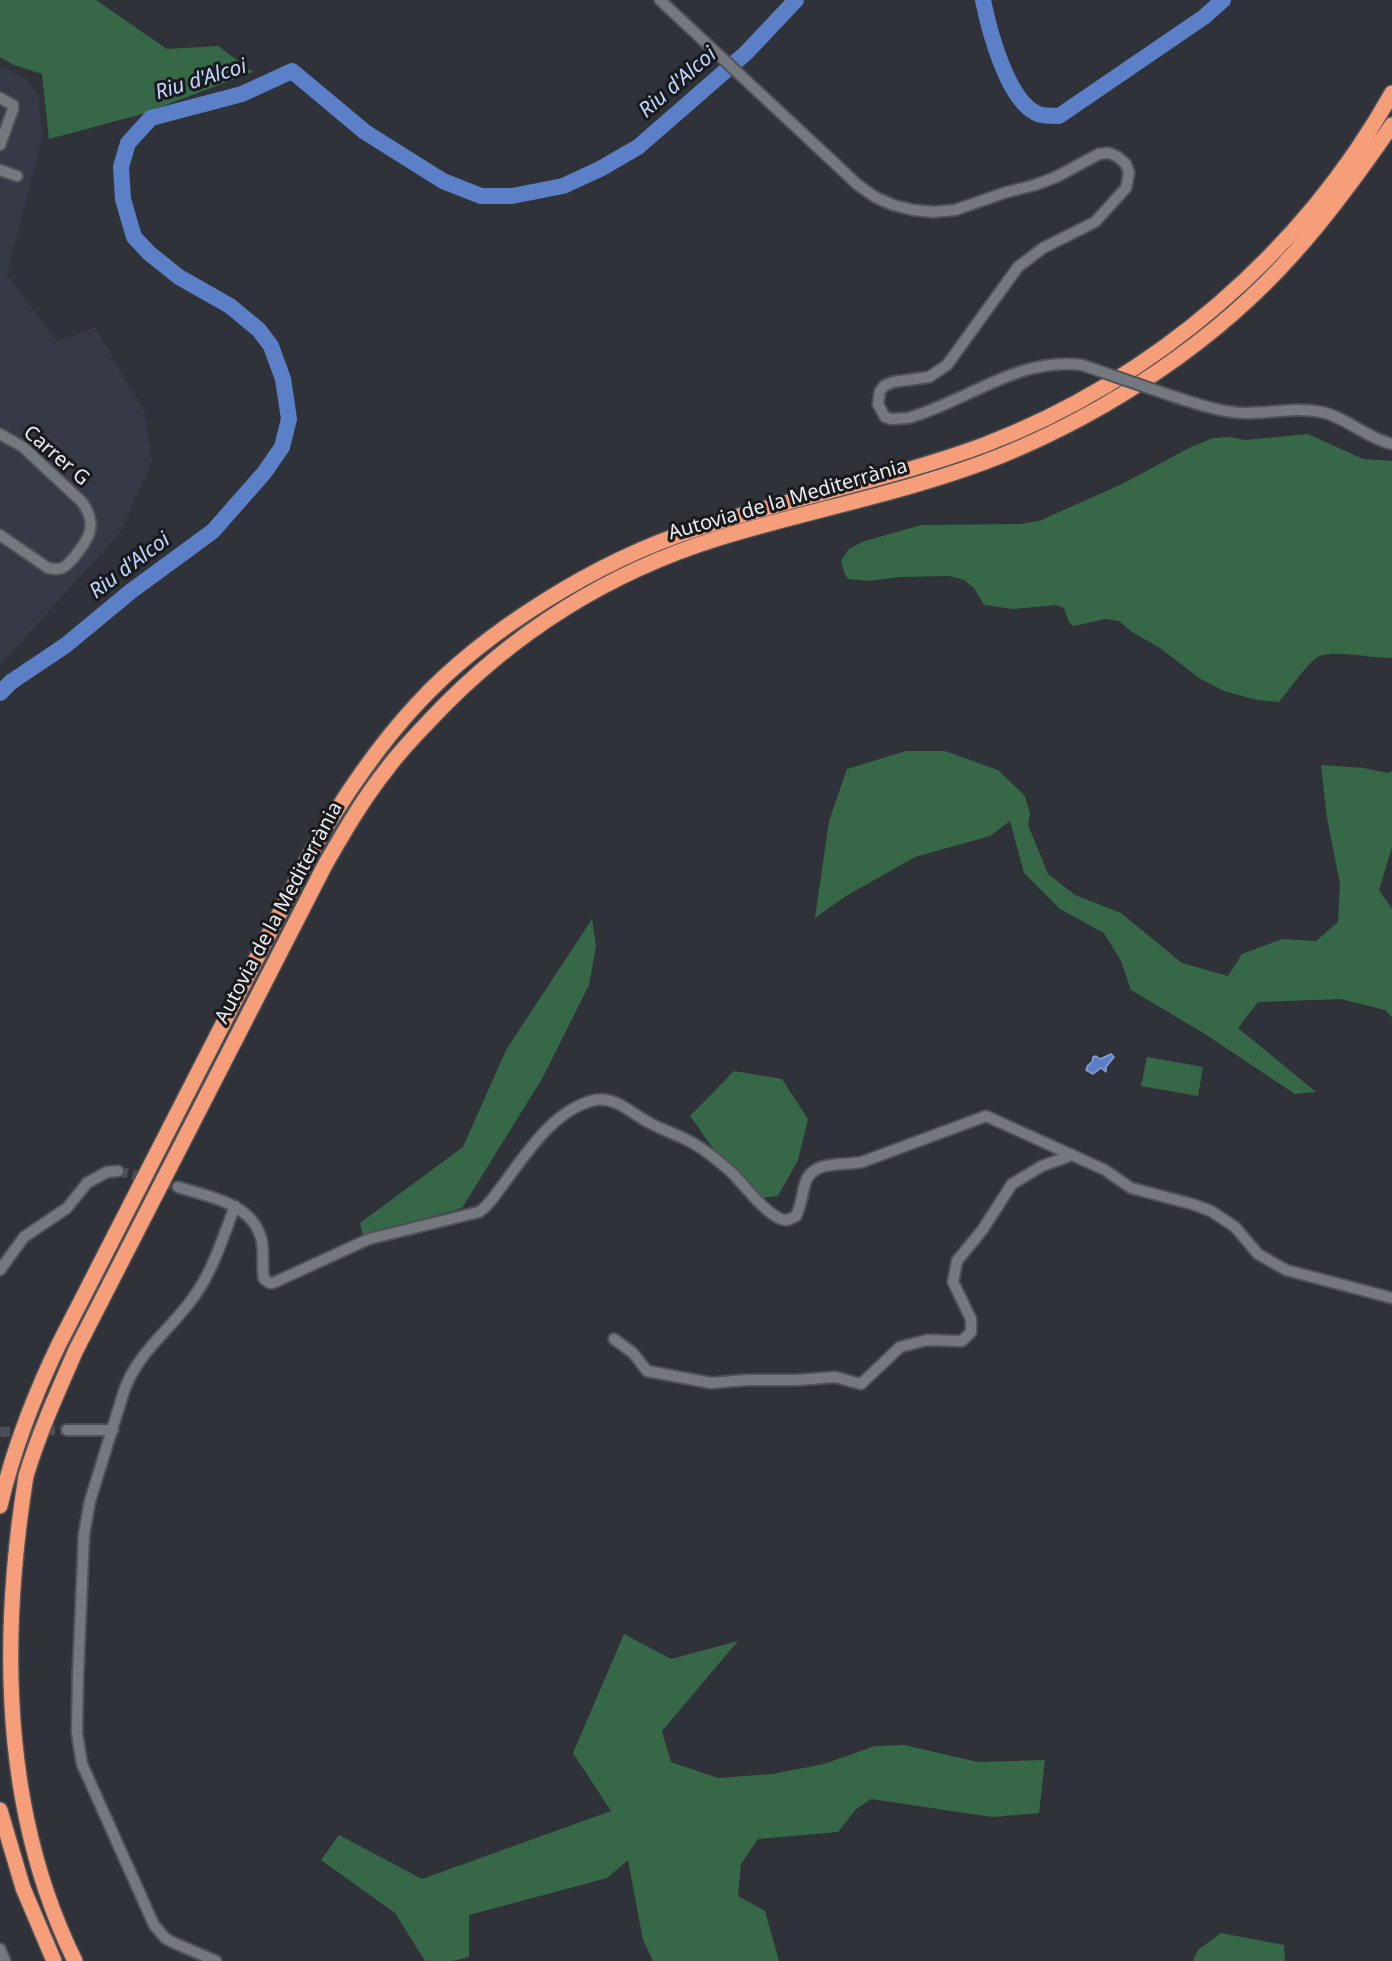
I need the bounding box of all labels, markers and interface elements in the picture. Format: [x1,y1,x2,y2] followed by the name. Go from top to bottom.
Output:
[634,43,722,123] water label: Riu d'Alcoi
[152,54,250,106] water label: Riu d'Alcoi
[18,421,94,491] street label: Carrer G
[666,454,910,546] street label: Autovia de la Mediterrània
[85,528,175,604] water label: Riu d'Alcoi
[210,798,348,1028] street label: Autovia de la Mediterrània

